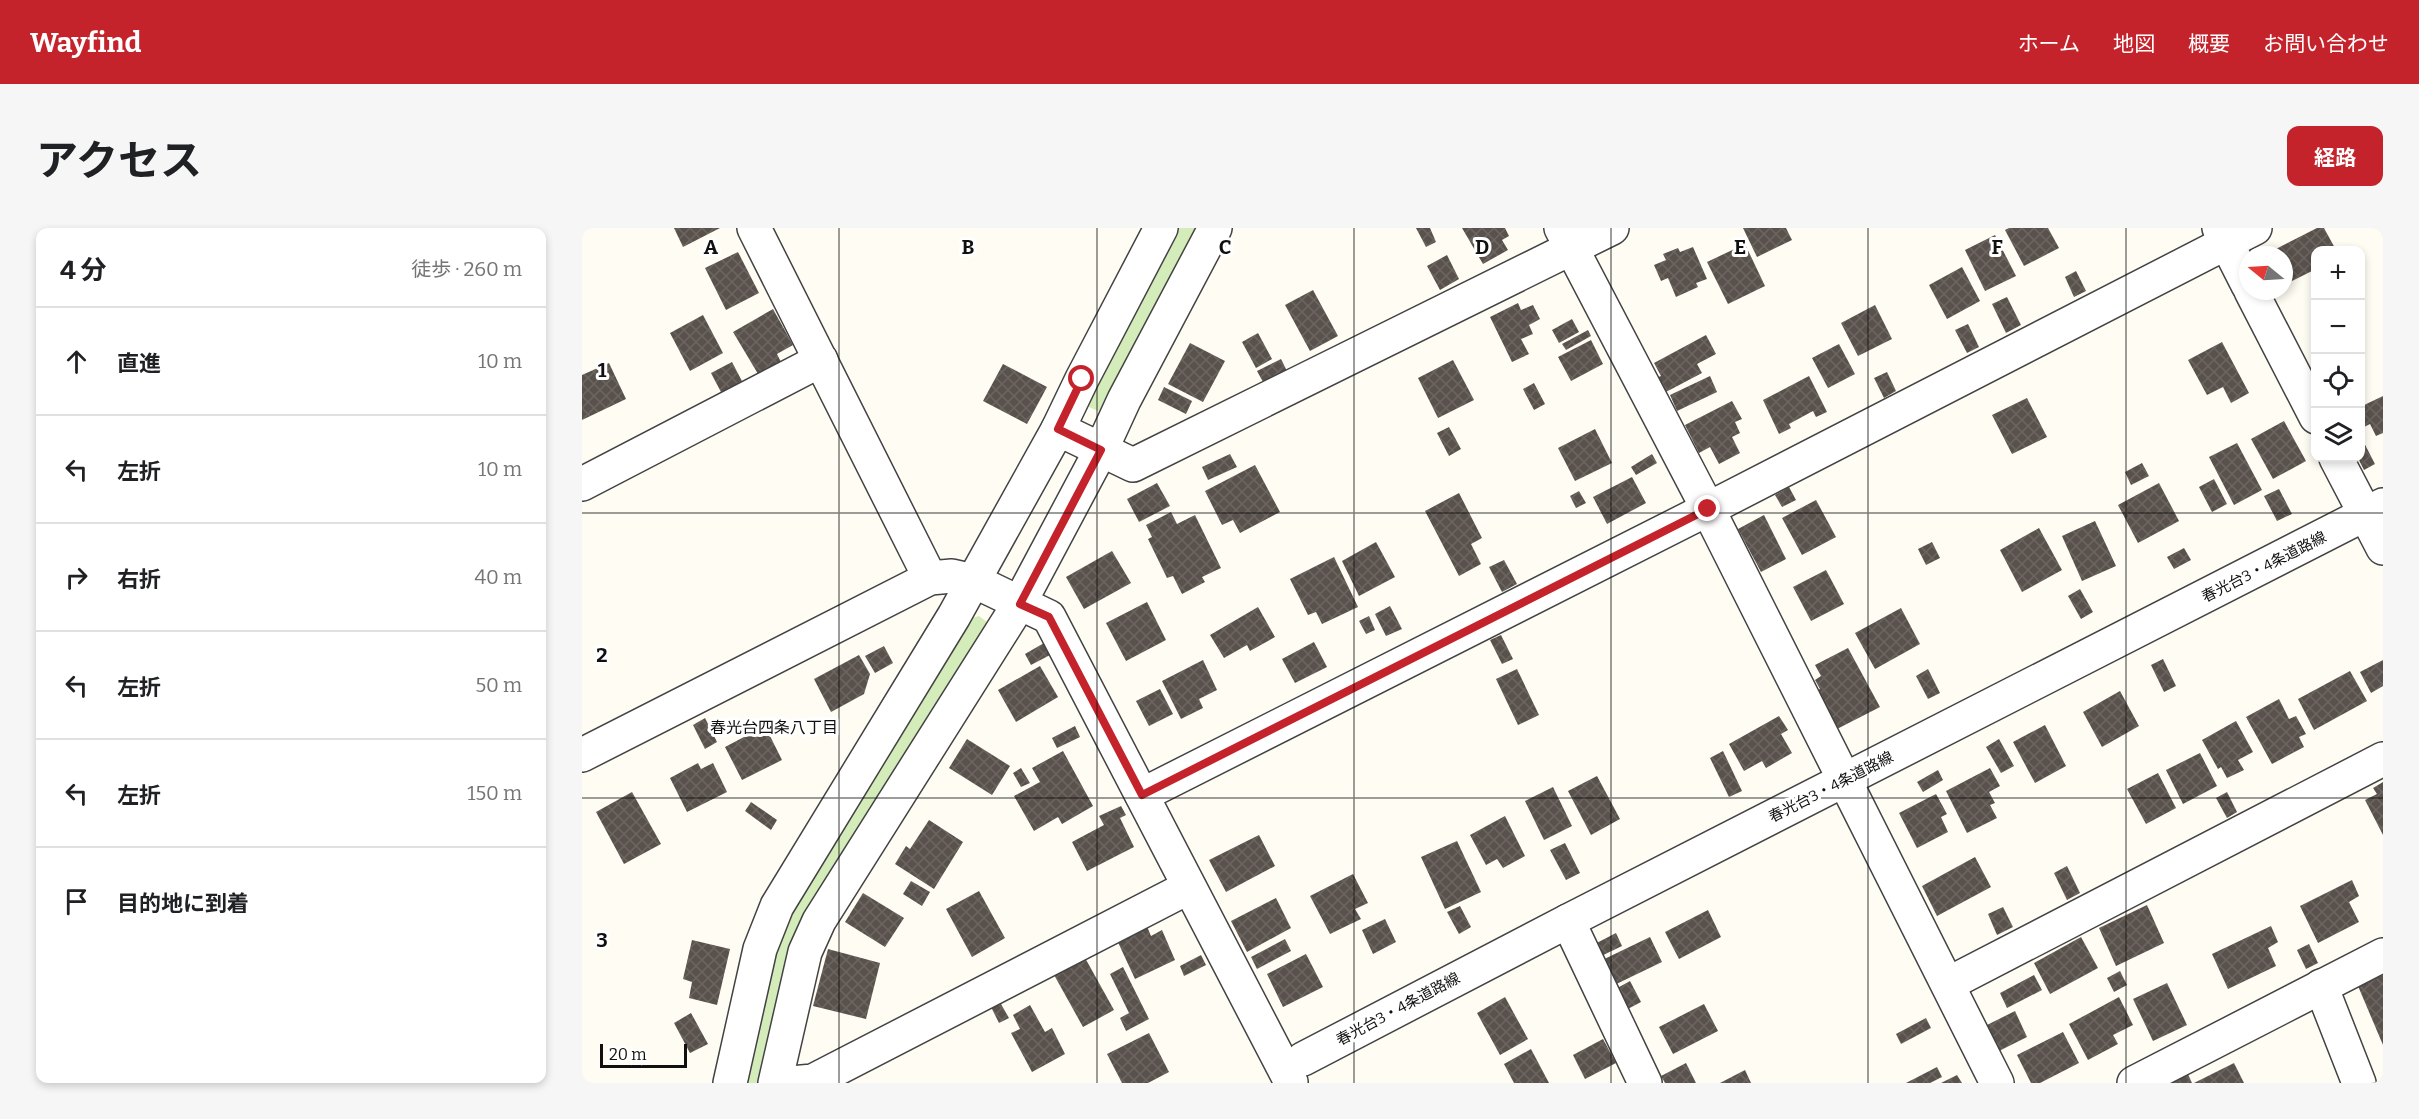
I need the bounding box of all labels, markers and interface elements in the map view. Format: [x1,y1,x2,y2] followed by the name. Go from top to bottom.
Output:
[30,26,141,59] text: Wayfind
[2018,31,2080,57] text: ホーム
[2113,31,2155,57] text: 地図
[2188,31,2230,57] text: 概要
[2263,31,2389,57] text: お問い合わせ
[2287,126,2383,186] button: 経路
[36,136,202,186] text: アクセス
[704,235,719,259] text: A
[962,235,975,259] text: B
[1219,235,1231,259] text: C
[1475,235,1489,259] text: D
[1734,235,1746,259] text: E
[1991,235,2003,259] text: F
[2239,246,2293,300] north arrow
[2311,246,2365,462] map controls
[2311,246,2365,300] button: +
[60,255,107,286] text: 4 分
[411,257,522,281] text: 徒歩 · 260 m
[2311,300,2365,354] button: −
[60,345,93,378] icon: ahead
[478,349,522,373] text: 10 m
[117,350,161,377] text: 直進
[2311,354,2365,408] button: locate
[598,358,607,382] text: 1
[1068,365,1094,391] route start
[2311,408,2365,462] button: layers
[60,453,93,486] icon: left
[478,457,522,481] text: 10 m
[117,458,161,485] text: 左折
[1694,495,1720,521] route end
[2199,528,2329,606] street label: 春光台3・4条道路線
[60,561,93,594] icon: right
[474,565,522,589] text: 40 m
[117,566,161,593] text: 右折
[596,643,608,667] text: 2
[60,669,93,702] icon: left
[475,673,522,697] text: 50 m
[117,674,161,701] text: 左折
[710,718,838,737] district label: 春光台四条八丁目
[1766,748,1896,826] street label: 春光台3・4条道路線
[60,777,93,810] icon: left
[467,781,522,805] text: 150 m
[117,782,161,809] text: 左折
[60,885,93,918] icon: arrive
[117,890,249,917] text: 目的地に到着
[596,928,608,952] text: 3
[1333,969,1463,1049] street label: 春光台3・4条道路線
[600,1041,687,1068] scale bar
[609,1045,646,1064] text: 20 m

